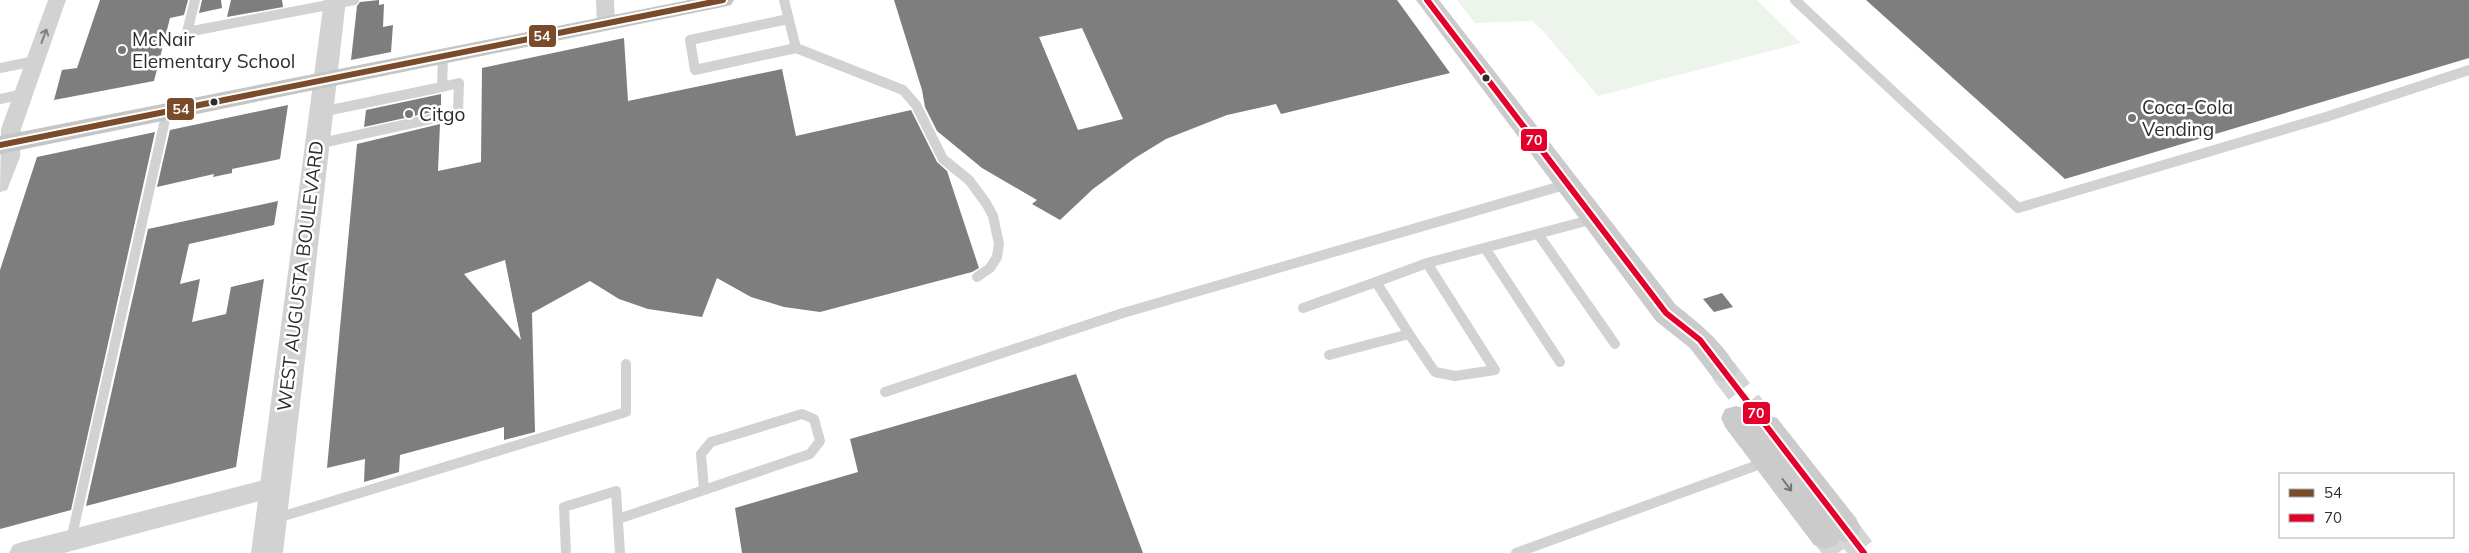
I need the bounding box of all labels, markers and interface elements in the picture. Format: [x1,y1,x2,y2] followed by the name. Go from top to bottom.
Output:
[528,24,557,48] line badge: 54
[132,27,295,73] place label: McNair Elementary School
[534,27,551,45] text: 54
[40,29,49,45] one-way arrow
[116,44,128,56] marker: McNair Elementary School
[1481,73,1491,83] unlabelled marker
[2142,95,2233,141] place label: Coca-Cola Vending
[166,97,195,121] line badge: 54
[209,97,219,107] unlabelled marker
[173,100,190,118] text: 54
[419,102,465,126] place label: Citgo
[403,108,415,120] marker: Citgo
[2126,112,2138,124] marker: Coca-Cola Vending
[1520,128,1548,152] line badge: 70
[1526,131,1542,149] text: 70
[271,139,329,413] street label: WEST AUGUSTA BOULEVARD
[1742,401,1771,425] line badge: 70
[1748,404,1764,422] text: 70
[2279,473,2454,538] legend
[1781,478,1792,491] one-way arrow
[2324,483,2342,502] text: 54
[2324,508,2342,527] text: 70

